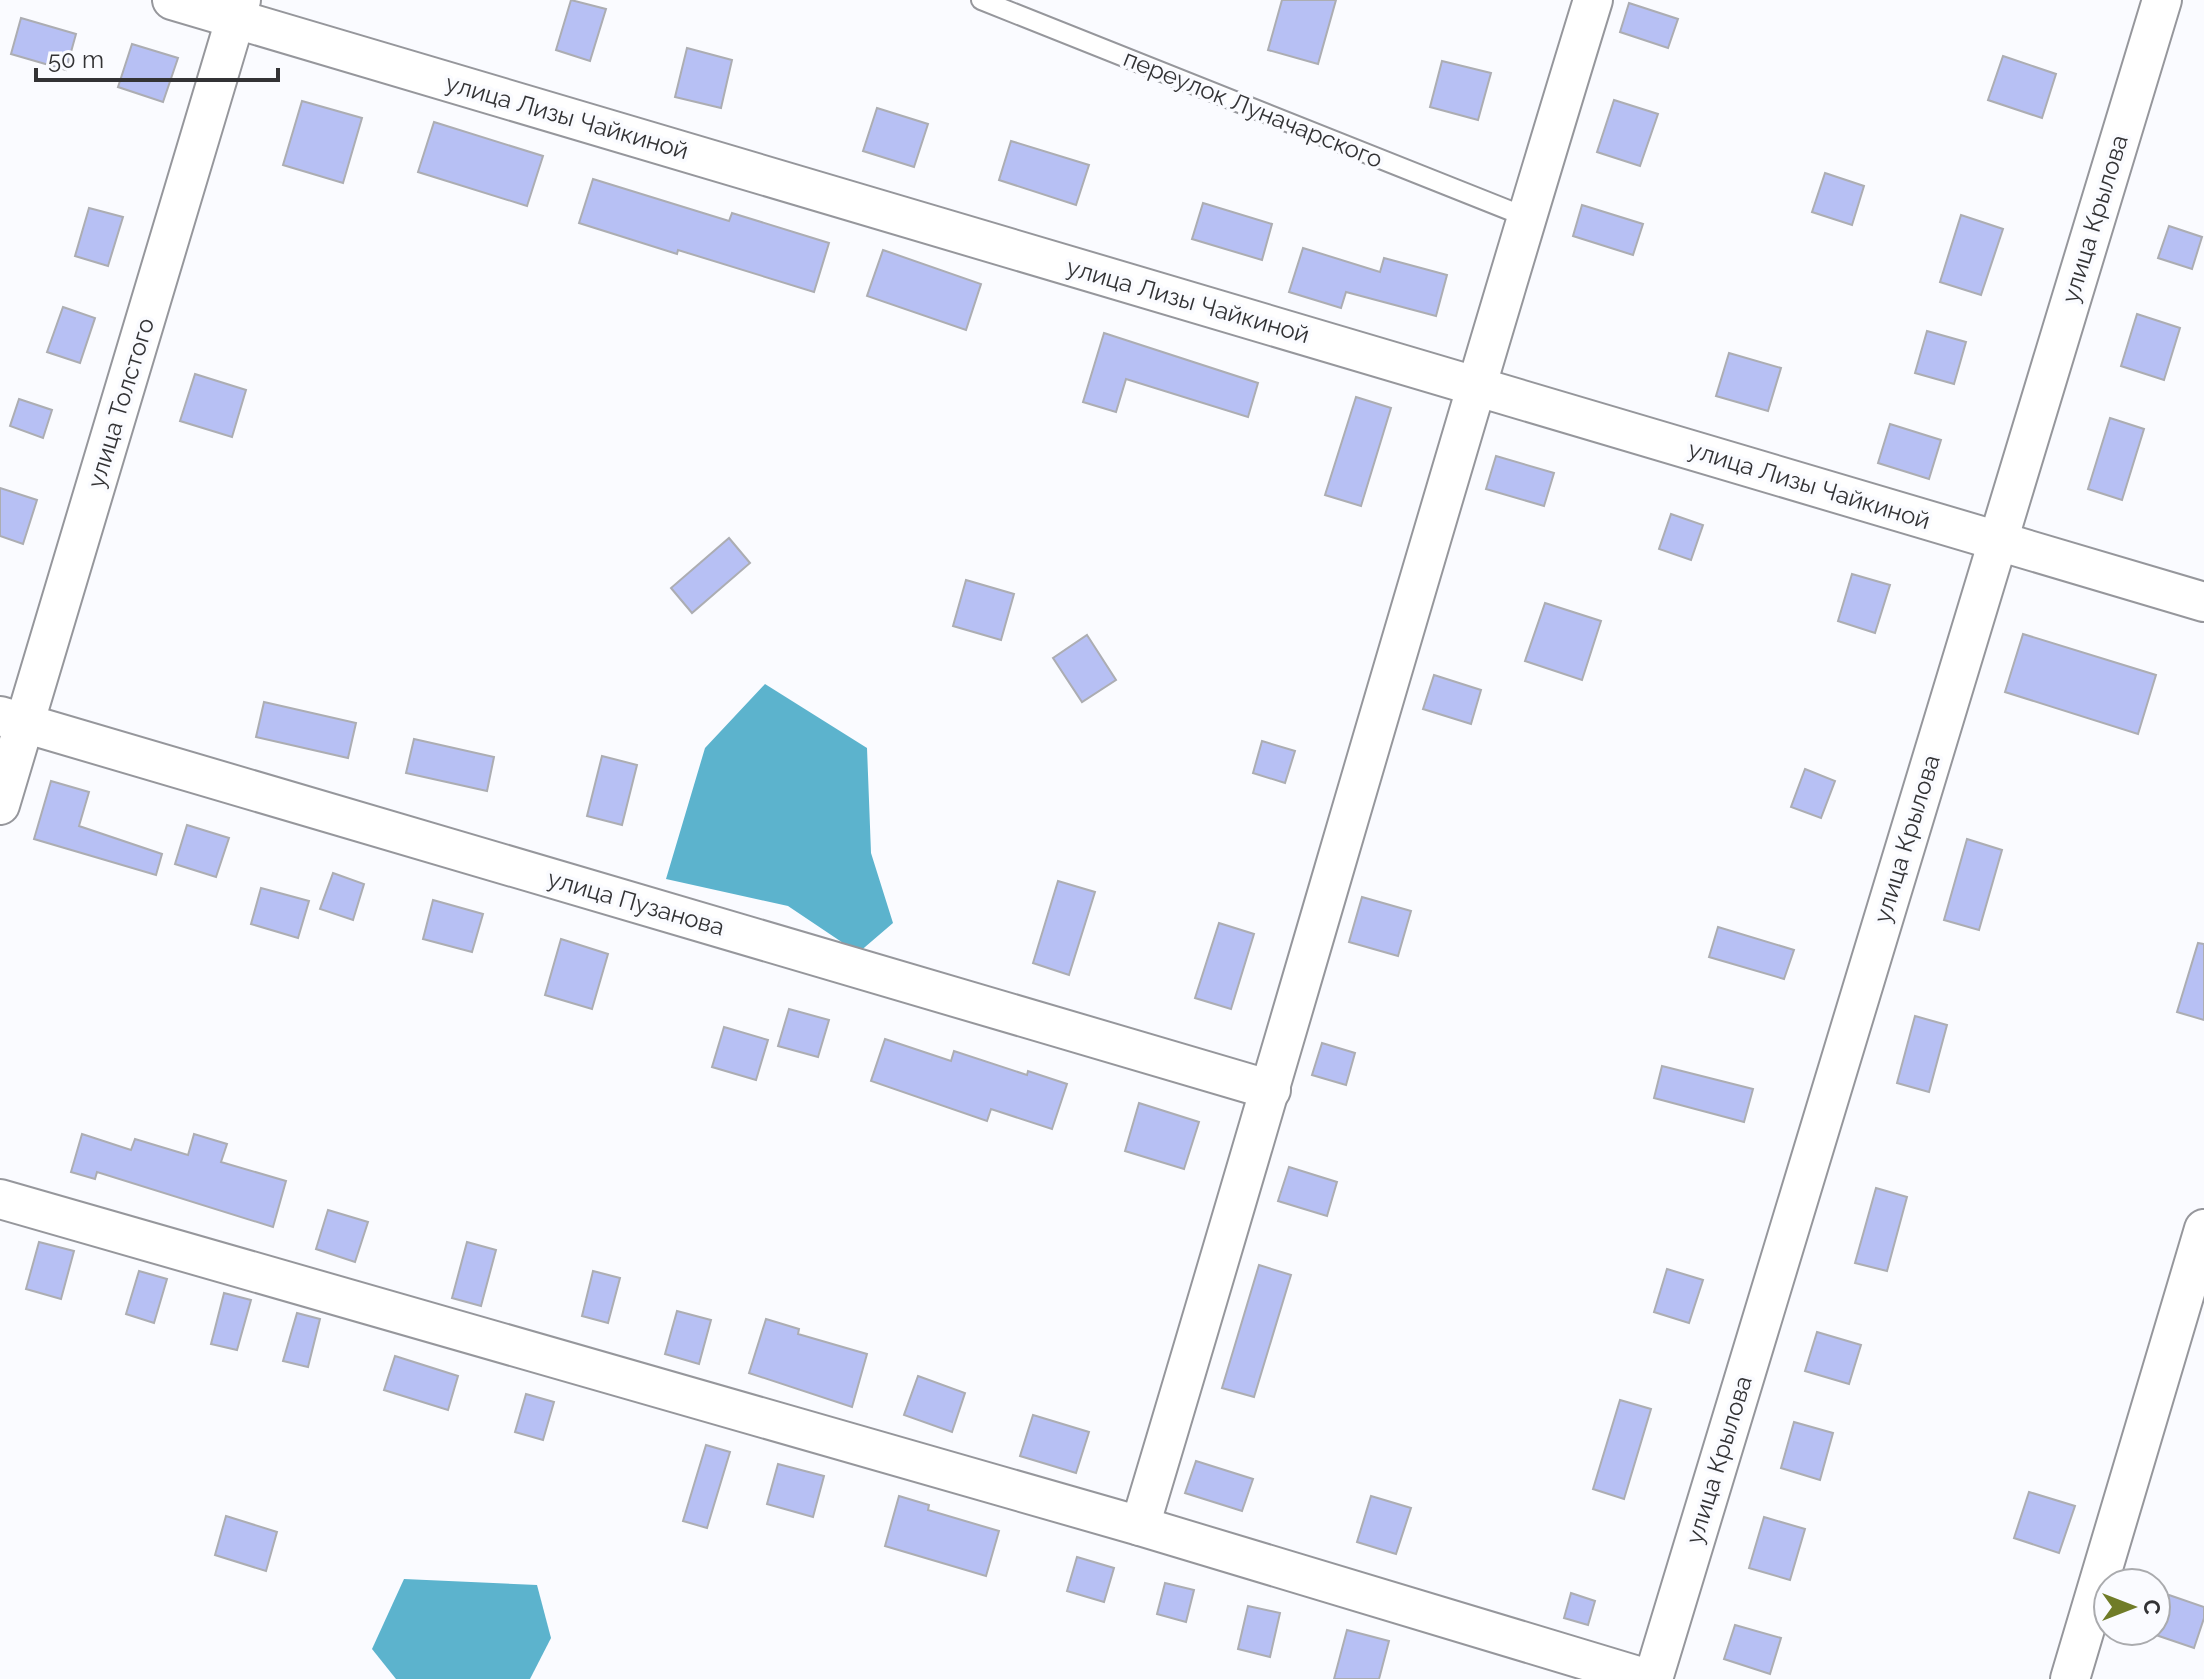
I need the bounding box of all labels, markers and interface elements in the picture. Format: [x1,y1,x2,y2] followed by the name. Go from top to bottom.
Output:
[36,32,278,82] scale bar
[1119,43,1387,174] street label: переулок Луначарского
[48,45,104,74] text: 50 m
[442,68,692,165] street label: улица Лизы Чайкиной
[2055,131,2134,306] street label: улица Крылова
[1063,252,1313,349] street label: улица Лизы Чайкиной
[81,314,160,491] street label: улица Толстого
[1685,434,1934,535] street label: улица Лизы Чайкиной
[1867,751,1946,926] street label: улица Крылова
[544,863,728,942] street label: улица Пузанова
[1679,1372,1758,1547] street label: улица Крылова
[2092,1567,2172,1647] north arrow
[2139,1599,2165,1615] text: С

